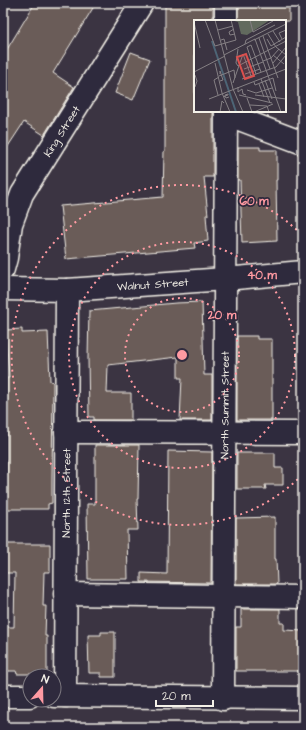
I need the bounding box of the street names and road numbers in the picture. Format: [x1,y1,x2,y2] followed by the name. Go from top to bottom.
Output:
[40,102,84,160] street label: King Street
[117,274,190,294] street label: Walnut Street
[217,351,232,459] street label: North Summit Street
[58,448,74,538] street label: North 12th Street

